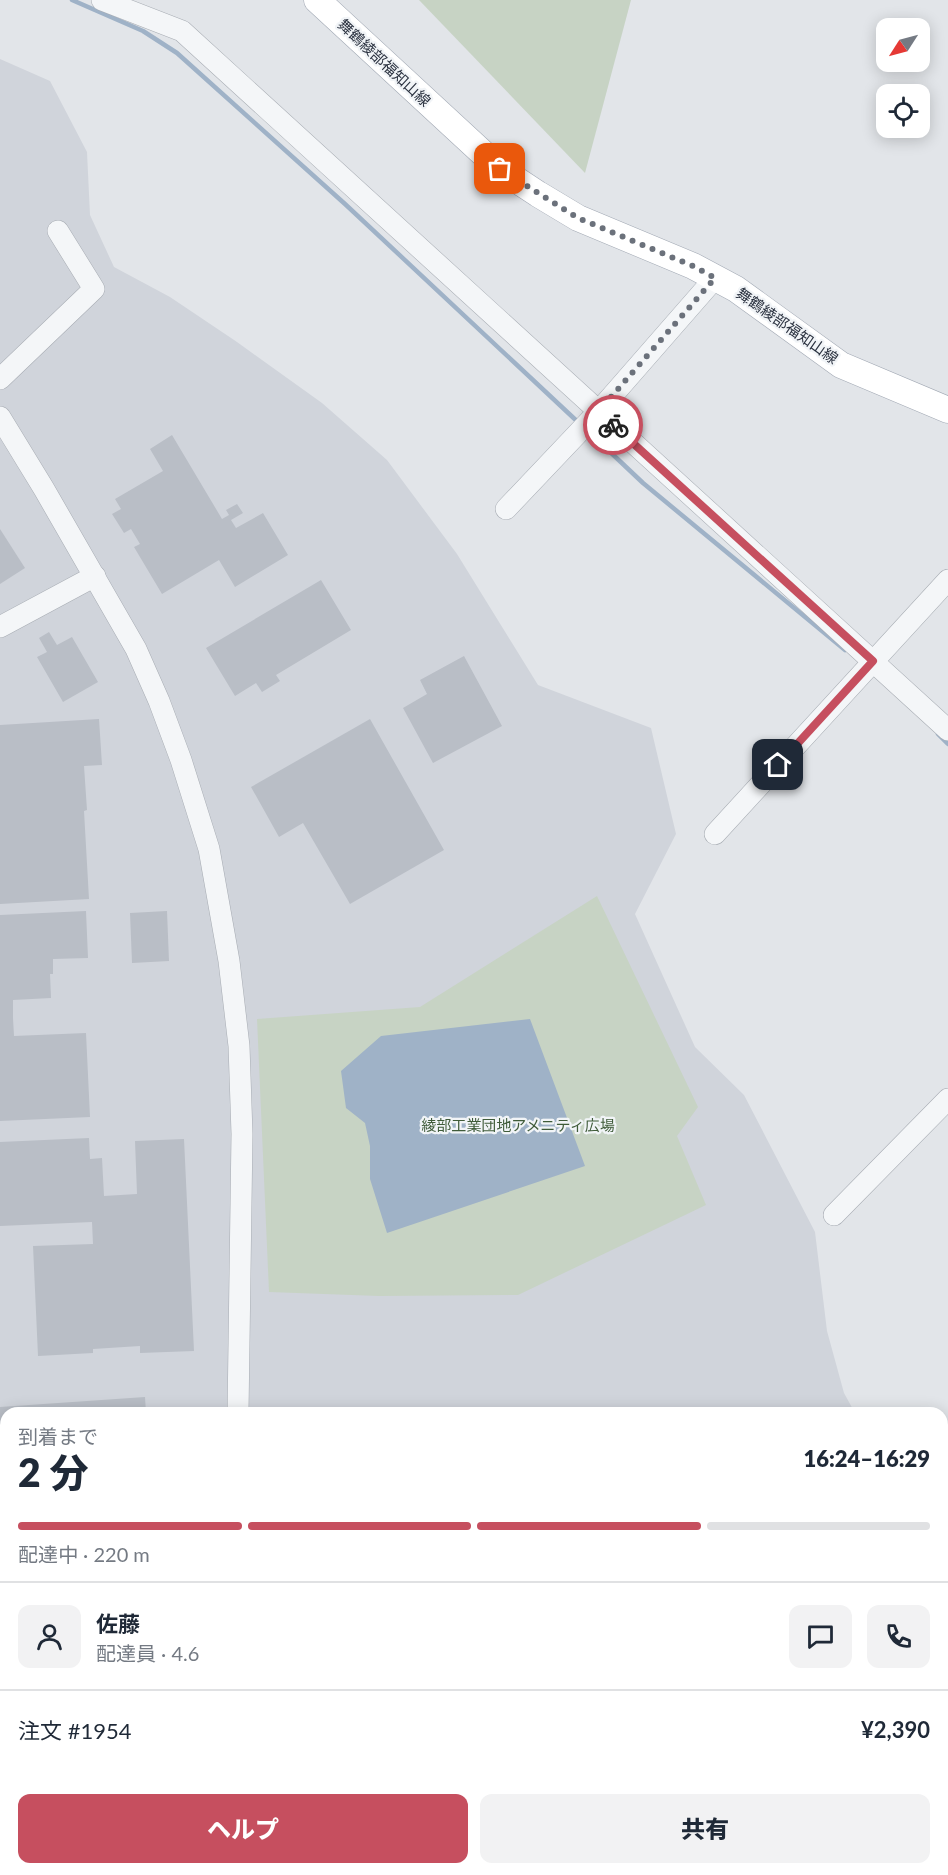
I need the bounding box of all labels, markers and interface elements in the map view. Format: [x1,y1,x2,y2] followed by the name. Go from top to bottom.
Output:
[335,15,435,110] street label: 舞鶴綾部福知山線
[876,18,930,72] north arrow
[876,18,930,138] map controls
[876,84,930,138] button: locate
[474,143,525,194] pin
[483,152,516,185] icon: bag
[733,283,842,367] street label: 舞鶴綾部福知山線
[583,395,643,455] courier
[597,409,630,442] icon: bike
[752,739,803,790] pin
[761,748,794,781] icon: home
[421,1116,615,1134] park label: 綾部工業団地アメニティ広場
[18,1424,98,1448] text: 到着まで
[804,1445,930,1472] text: 16:24–16:29
[18,1449,89,1495] text: 2 分
[18,1542,150,1566] text: 配達中 · 220 m
[18,1605,81,1668] button: person
[789,1605,852,1668] button: chat
[867,1605,930,1668] button: phone
[96,1610,140,1637] text: 佐藤
[96,1641,199,1665] text: 配達員 · 4.6
[861,1716,930,1743] text: ¥2,390
[18,1717,131,1744] text: 注文 #1954
[18,1794,468,1863] button: ヘルプ
[480,1794,930,1863] button: 共有

